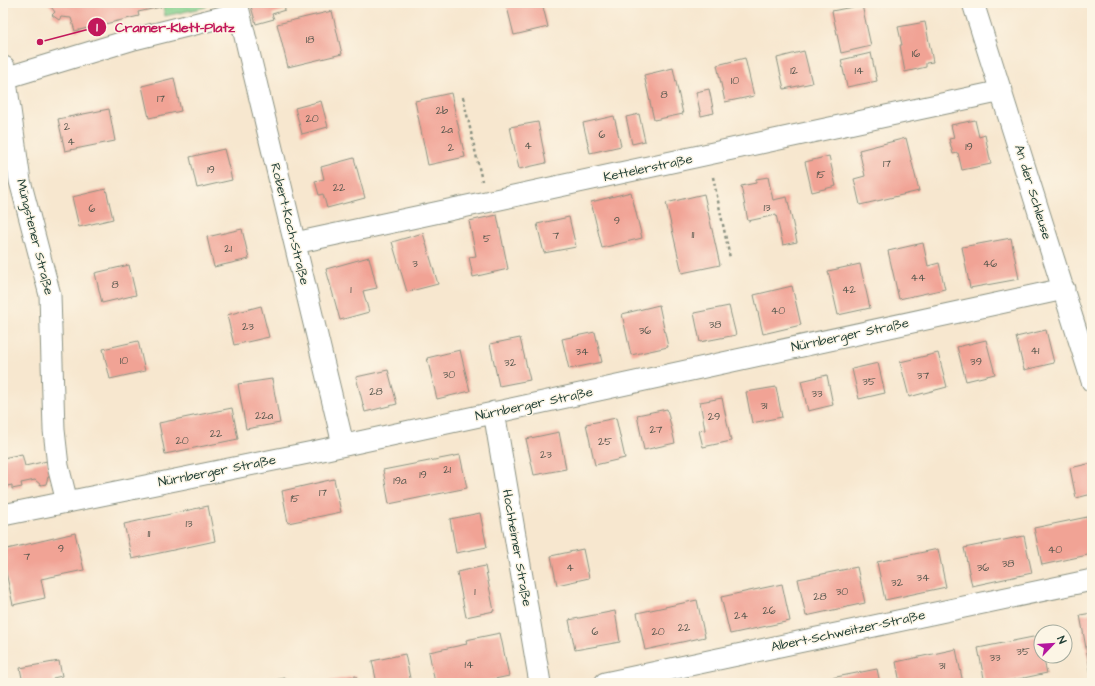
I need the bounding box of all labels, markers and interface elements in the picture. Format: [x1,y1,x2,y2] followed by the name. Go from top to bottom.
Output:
[87,14,243,40] callout: Cramer-Klett-Platz
[115,18,236,38] text: Cramer-Klett-Platz
[96,19,98,36] text: 1
[306,32,314,47] house number: 18
[912,46,920,61] house number: 16
[790,63,799,78] house number: 12
[855,63,864,78] house number: 14
[731,73,739,88] house number: 10
[660,87,668,102] house number: 8
[157,91,165,106] house number: 17
[436,103,448,118] house number: 2b
[305,111,319,126] house number: 20
[64,119,71,134] house number: 2
[441,122,453,137] house number: 2a
[599,127,606,142] house number: 6
[67,134,75,149] house number: 4
[524,138,532,153] house number: 4
[965,139,973,154] house number: 19
[448,140,455,155] house number: 2
[1010,142,1056,242] street label: An der Schleuse
[602,150,694,186] street label: Kettelerstraße
[883,156,891,171] house number: 17
[266,161,314,287] street label: Robert-Koch-Straße
[207,162,215,177] house number: 19
[816,167,826,182] house number: 15
[11,177,58,297] street label: Müngstener Straße
[333,180,346,195] house number: 22
[763,200,771,215] house number: 13
[89,201,96,216] house number: 6
[614,213,620,228] house number: 9
[692,227,695,242] house number: 11
[553,228,560,243] house number: 7
[483,231,491,246] house number: 5
[224,241,232,256] house number: 21
[412,256,418,271] house number: 3
[983,256,997,271] house number: 46
[911,270,926,285] house number: 44
[111,277,119,292] house number: 8
[350,282,352,297] house number: 1
[842,282,857,297] house number: 42
[771,303,785,318] house number: 40
[790,314,911,357] street label: Nürnberger Straße
[709,317,721,332] house number: 38
[242,319,254,334] house number: 23
[639,323,651,338] house number: 36
[1031,343,1040,358] house number: 41
[575,344,589,359] house number: 34
[120,353,128,368] house number: 10
[970,354,982,369] house number: 39
[504,355,517,370] house number: 32
[443,367,455,382] house number: 30
[917,368,929,383] house number: 37
[862,374,876,389] house number: 35
[474,383,595,426] street label: Nürnberger Straße
[369,384,383,399] house number: 28
[811,386,823,401] house number: 33
[760,398,768,413] house number: 31
[255,408,273,423] house number: 22a
[708,409,720,424] house number: 29
[649,422,663,437] house number: 27
[210,426,223,441] house number: 22
[175,433,189,448] house number: 20
[598,434,612,449] house number: 25
[540,447,552,462] house number: 23
[157,451,278,492] street label: Nürnberger Straße
[443,462,451,477] house number: 21
[419,467,427,482] house number: 19
[393,473,407,488] house number: 19a
[319,485,327,500] house number: 17
[498,488,536,608] street label: Hochheimer Straße
[290,491,300,506] house number: 15
[185,516,193,531] house number: 13
[148,526,151,541] house number: 11
[58,541,64,556] house number: 9
[1048,542,1062,557] house number: 40
[24,549,31,564] house number: 7
[1002,556,1014,571] house number: 38
[566,560,574,575] house number: 4
[977,560,989,575] house number: 36
[916,570,930,585] house number: 34
[891,575,904,590] house number: 32
[474,584,476,599] house number: 1
[836,584,848,599] house number: 30
[813,589,827,604] house number: 28
[762,603,776,618] house number: 26
[769,606,927,656] street label: Albert-Schweitzer-Straße
[734,608,748,623] house number: 24
[678,620,691,635] house number: 22
[592,624,599,639] house number: 6
[651,624,665,639] house number: 20
[1033,624,1073,664] north arrow
[1053,634,1070,646] text: N
[1016,644,1030,659] house number: 35
[989,650,1001,665] house number: 33
[465,657,474,672] house number: 14
[938,658,946,673] house number: 31

